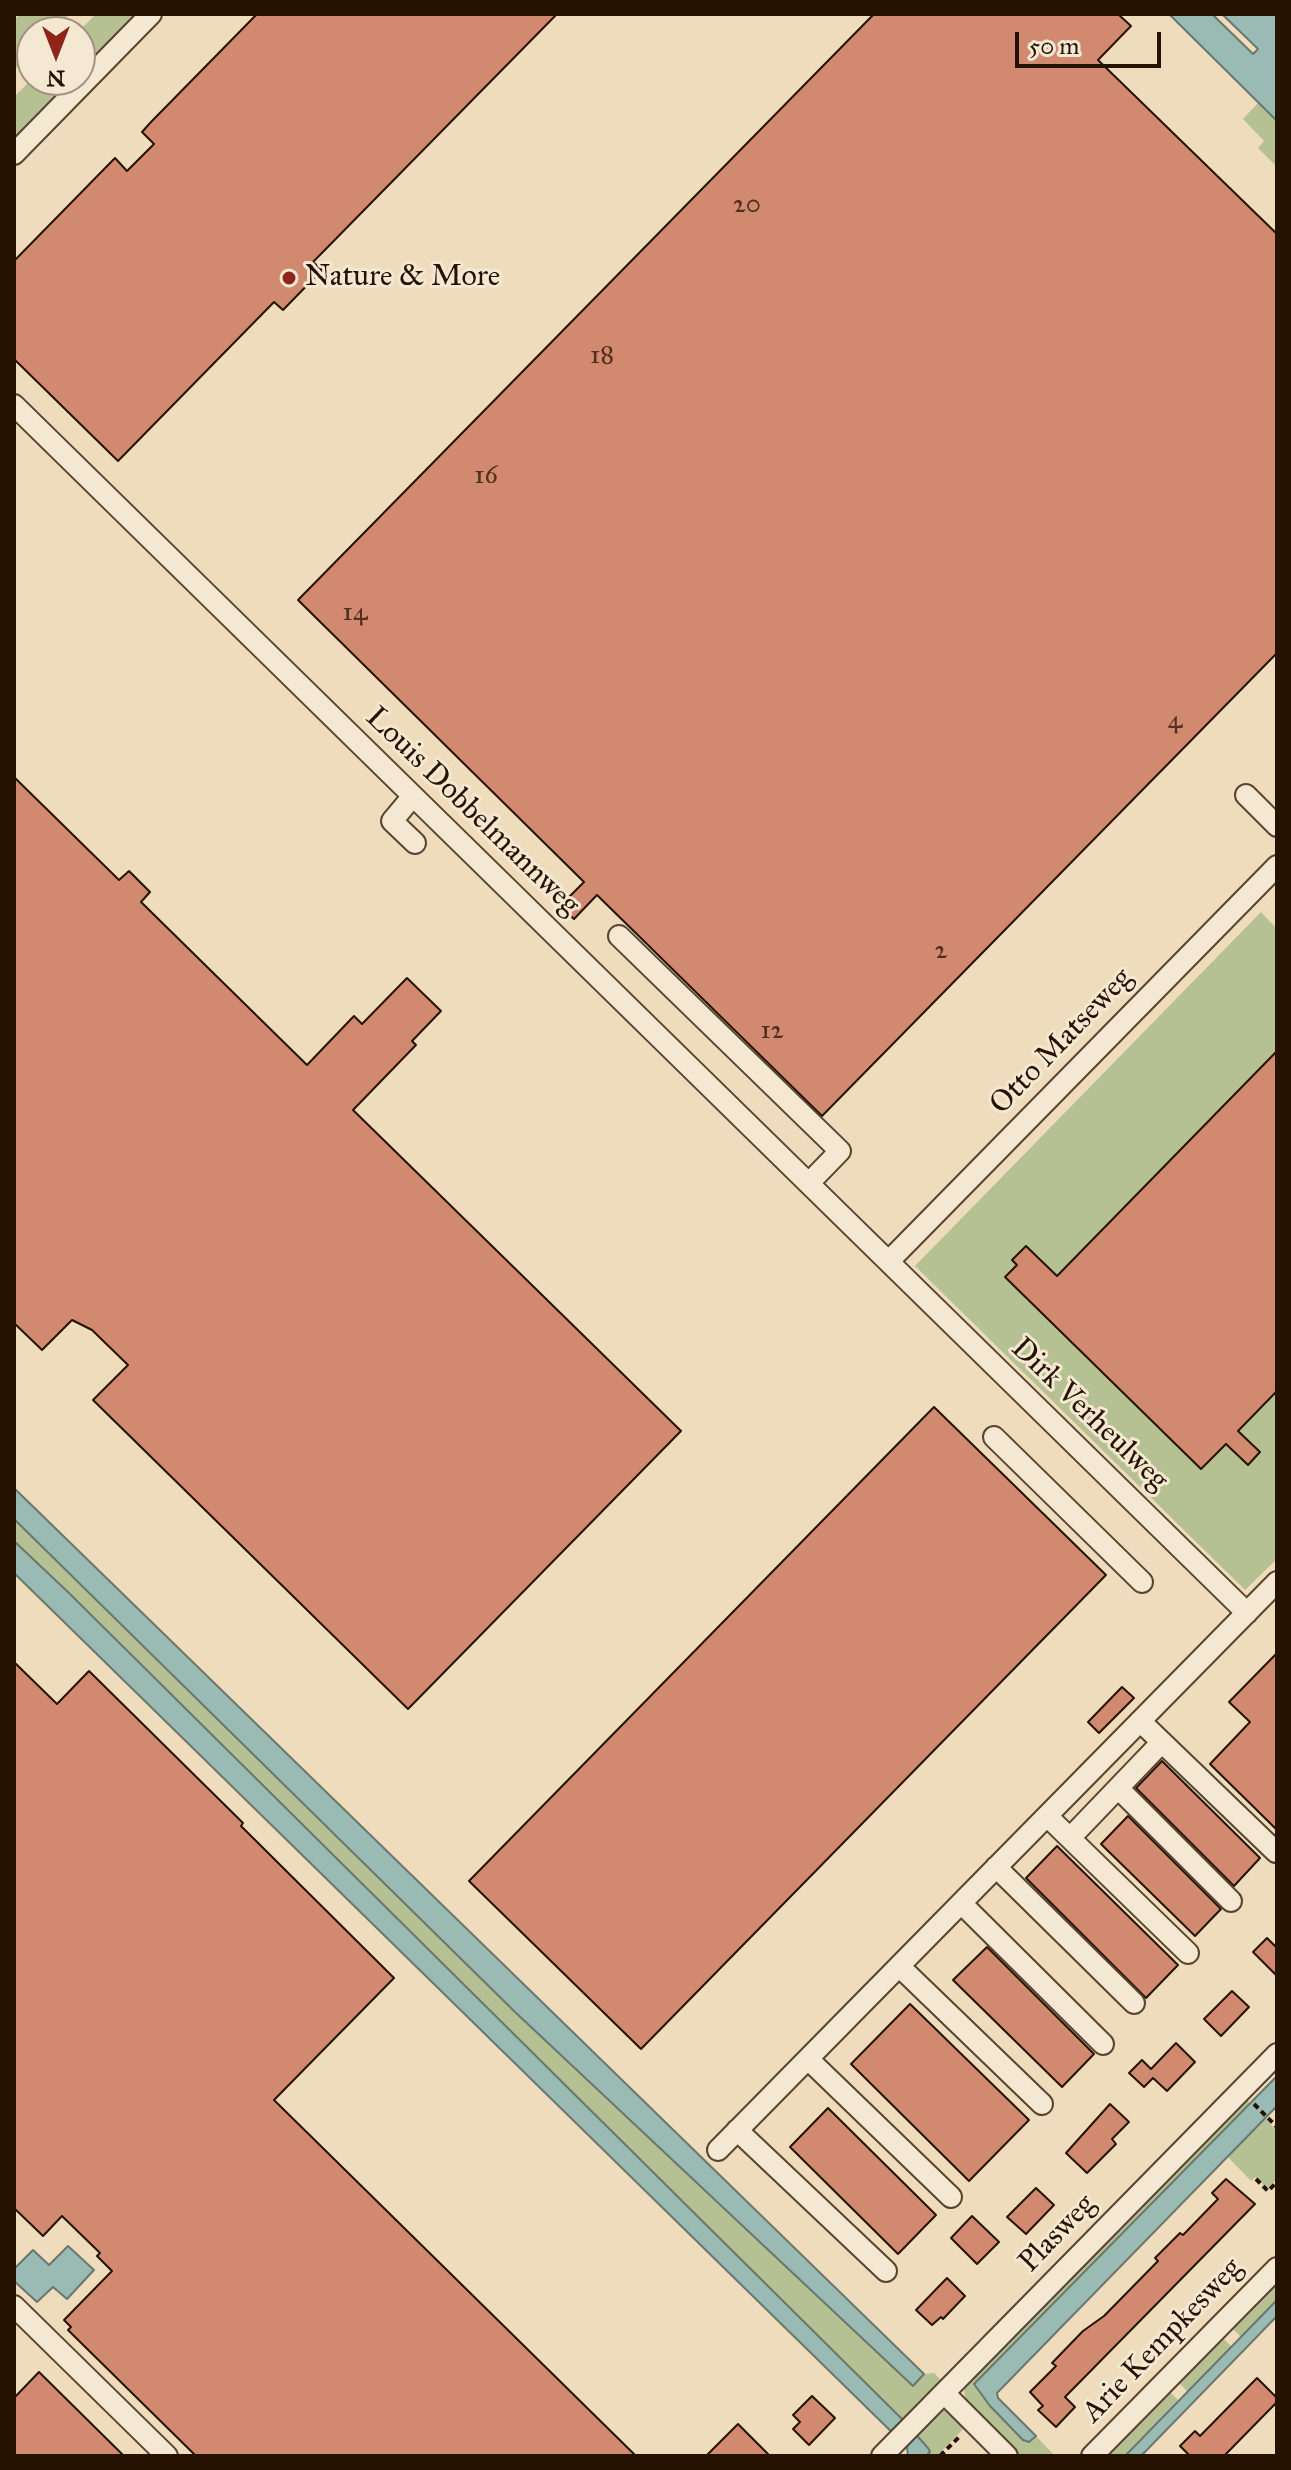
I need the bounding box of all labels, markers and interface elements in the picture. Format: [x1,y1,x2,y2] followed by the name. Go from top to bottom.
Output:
[16,16,96,96] north arrow
[1019,16,1165,66] scale bar
[1029,31,1079,61] text: 50 m
[47,65,65,92] text: N
[733,190,761,222] house number: 20
[305,260,500,296] place label: Nature & More
[280,269,298,287] marker: Nature & More
[590,341,614,373] house number: 18
[474,461,498,493] house number: 16
[343,598,367,630] house number: 14
[357,700,587,924] street label: Louis Dobbelmannweg
[1168,706,1182,738] house number: 4
[935,936,947,968] house number: 2
[983,961,1141,1123] street label: Otto Matseweg
[760,1016,784,1048] house number: 12
[1003,1331,1175,1499] street label: Dirk Verheulweg
[1012,2187,1104,2281] street label: Plasweg
[1075,2251,1251,2431] street label: Arie Kempkesweg

